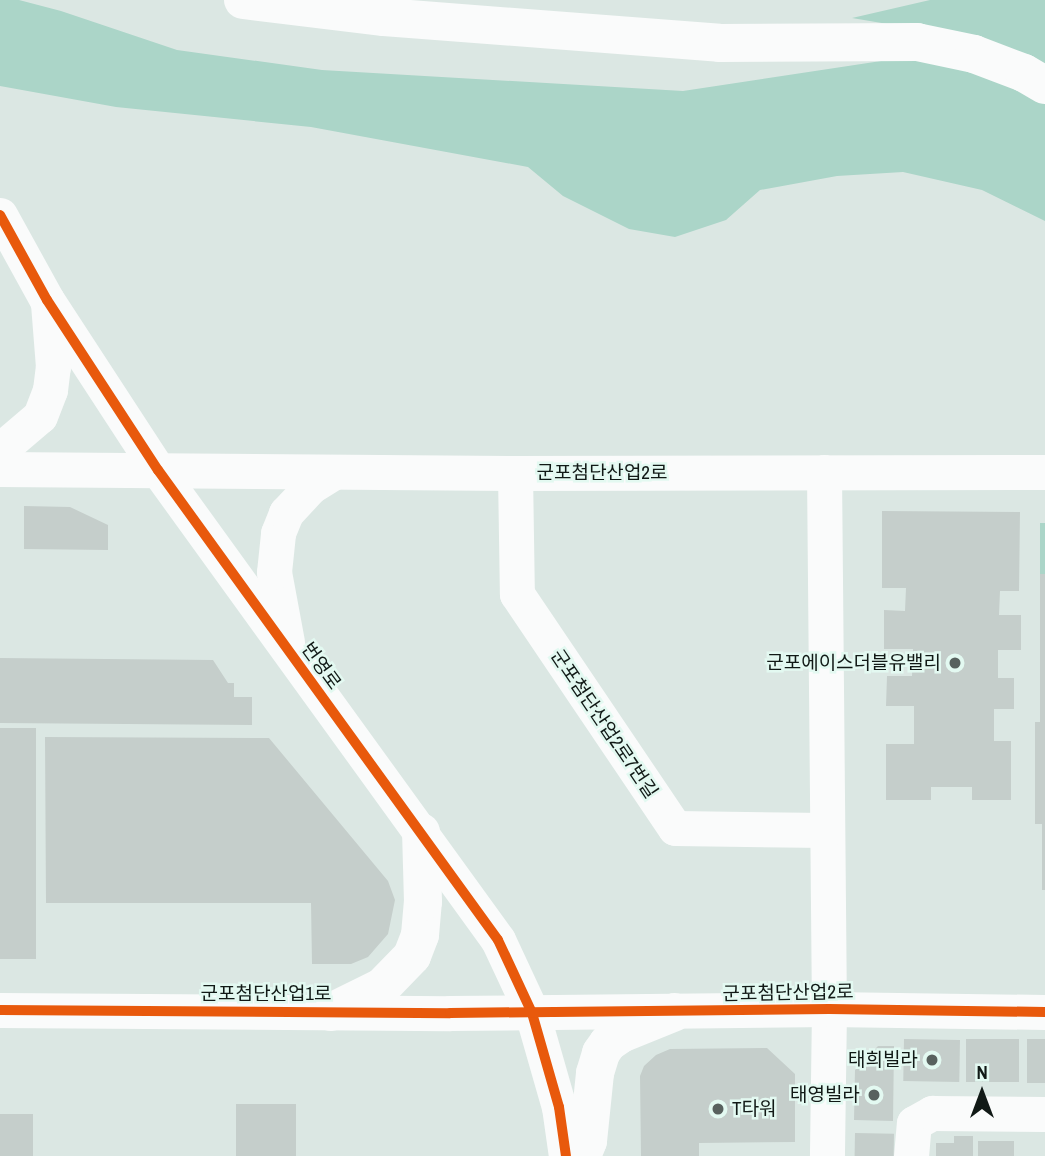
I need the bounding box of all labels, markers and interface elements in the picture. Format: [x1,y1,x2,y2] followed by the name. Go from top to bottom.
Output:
[536,462,668,484] street label: 군포첨단산업2로
[296,638,346,694] street label: 번영로
[546,645,662,803] street label: 군포첨단산업2로7번길
[766,652,941,674] place label: 군포에이스더블유밸리
[947,655,963,671] marker: 군포에이스더블유밸리
[722,980,854,1006] street label: 군포첨단산업2로
[200,983,332,1005] street label: 군포첨단산업1로
[848,1049,918,1071] place label: 태희빌라
[924,1052,940,1068] marker: 태희빌라
[947,1058,1017,1128] north arrow
[976,1059,988,1085] text: N
[790,1084,860,1106] place label: 태영빌라
[866,1087,882,1103] marker: 태영빌라
[732,1098,776,1120] place label: T타워
[710,1101,726,1117] marker: T타워

